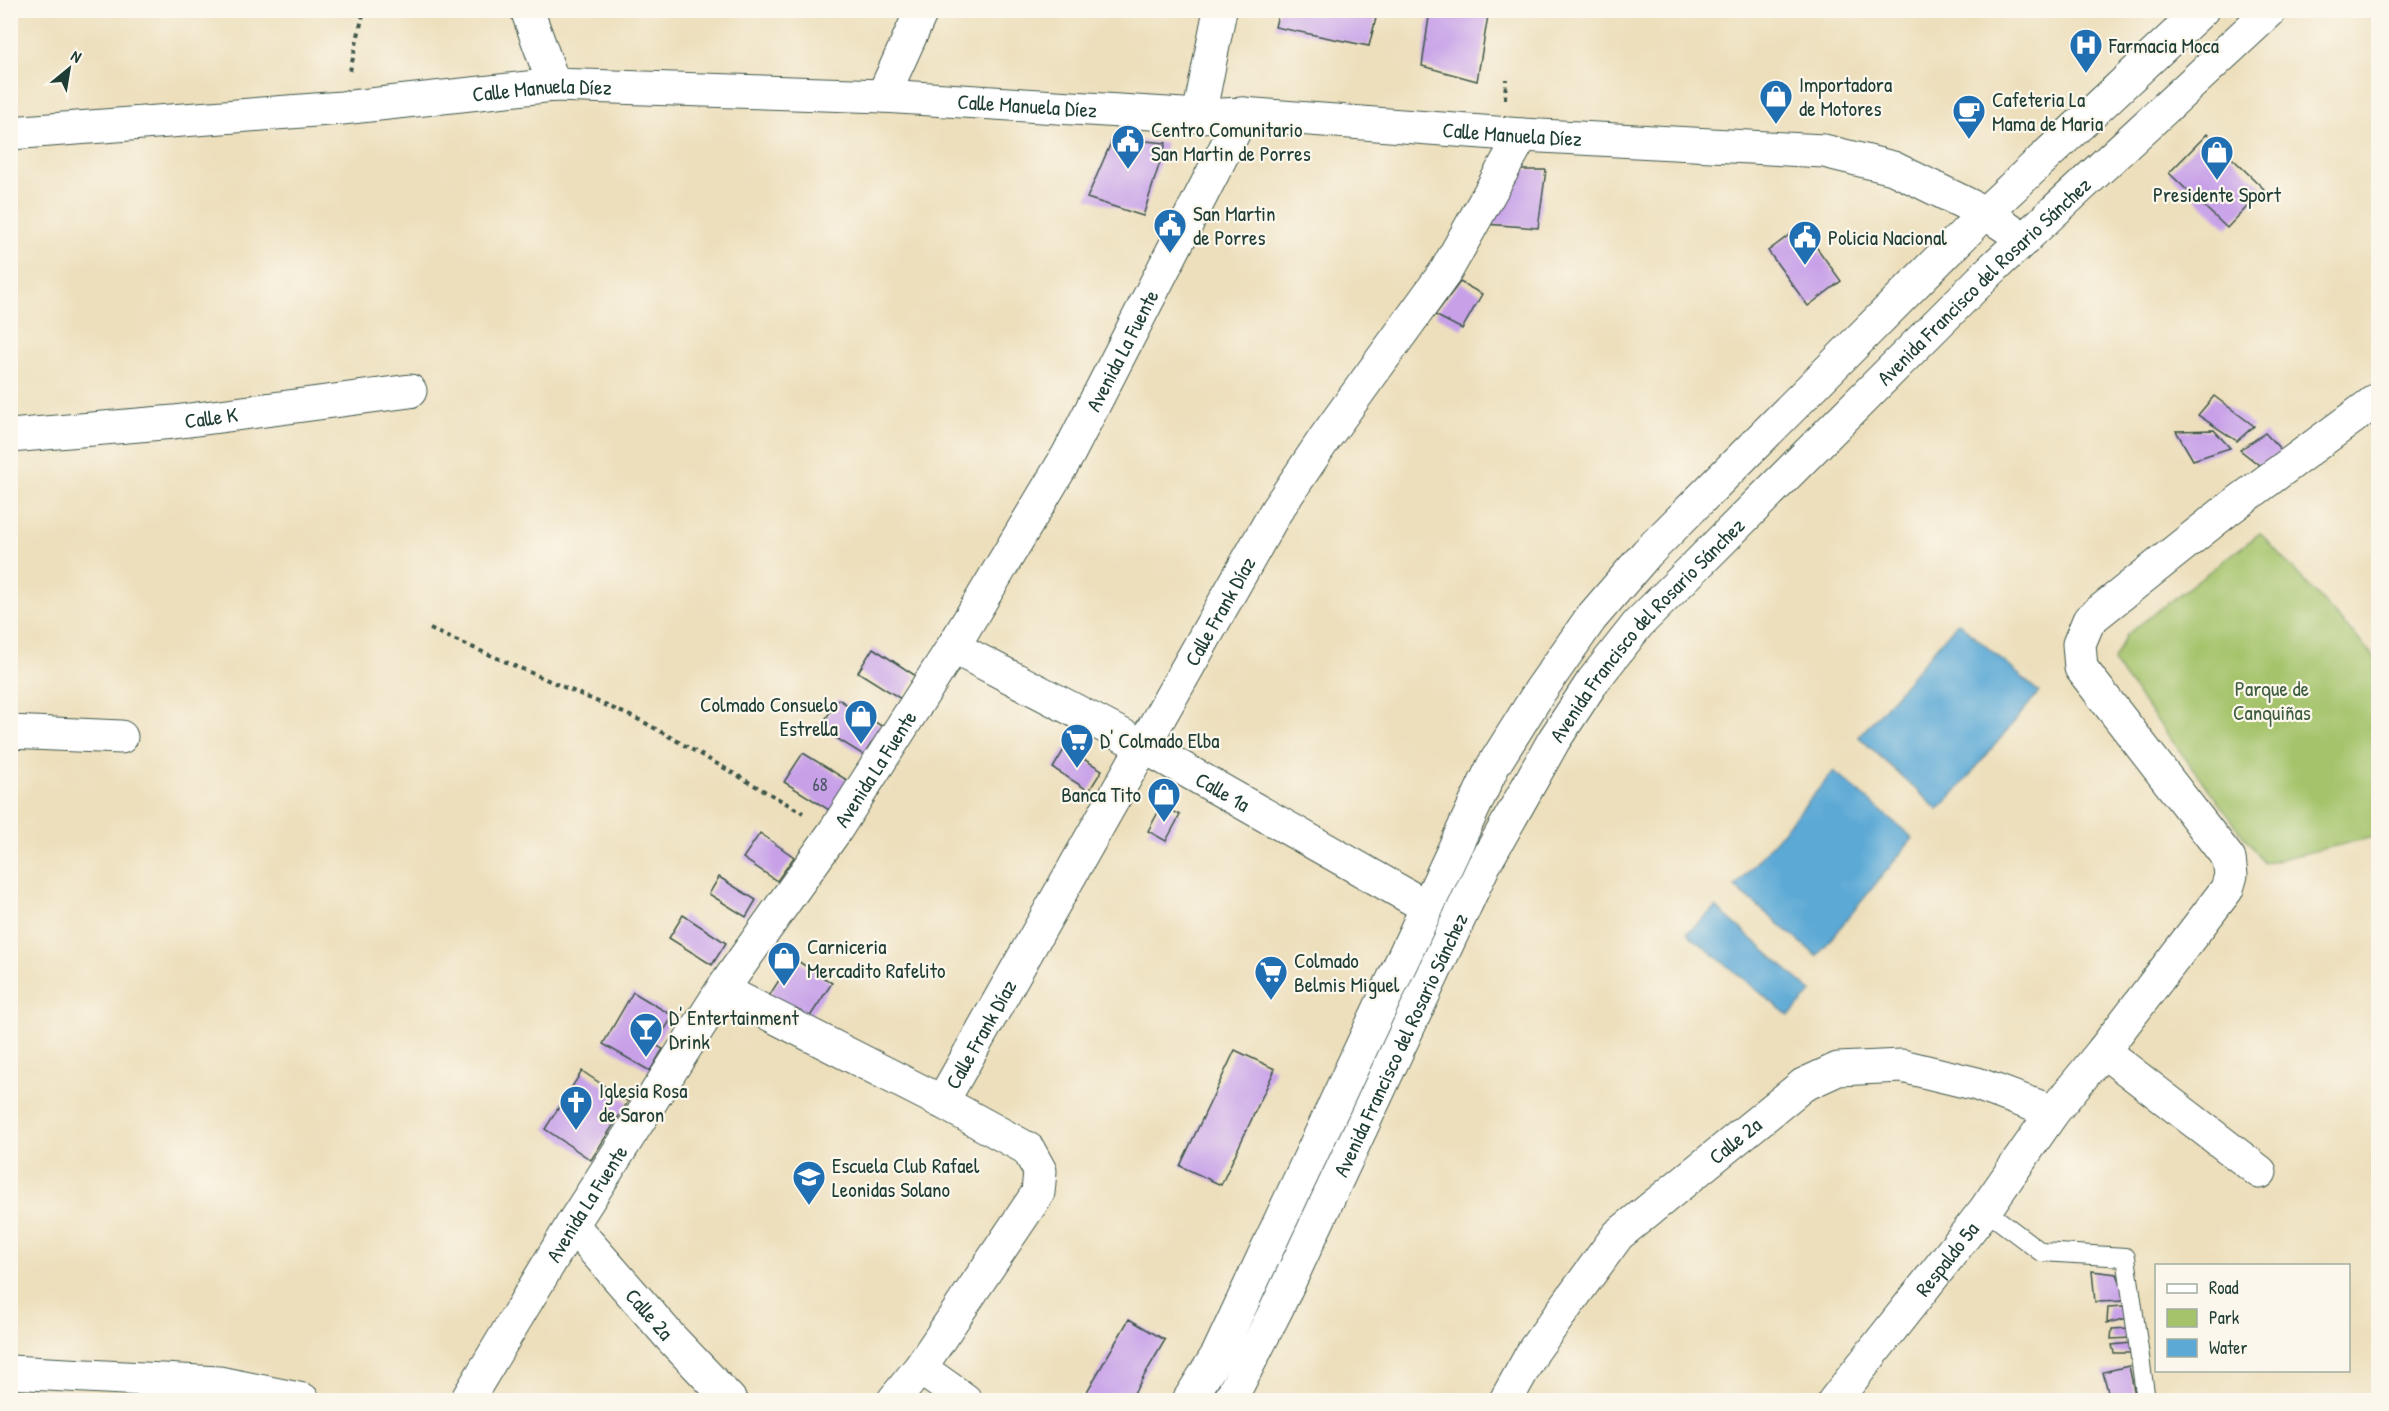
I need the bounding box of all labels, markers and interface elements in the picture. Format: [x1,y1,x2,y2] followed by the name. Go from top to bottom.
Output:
[2068,27,2104,74] hospital icon: Farmacia Moca
[2108,31,2219,60] place label: Farmacia Moca
[39,39,99,99] north arrow
[67,44,86,68] text: N
[471,70,612,108] street label: Calle Manuela Díez
[1799,70,1892,123] place label: Importadora de Motores
[1758,78,1794,125] shop icon: Importadora de Motores
[1992,85,2103,138] place label: Cafeteria La Mama de Maria
[957,86,1098,124] street label: Calle Manuela Díez
[1951,93,1987,140] cafe icon: Cafeteria La Mama de Maria
[1151,115,1311,168] place label: Centro Comunitario San Martin de Porres
[1441,115,1583,153] street label: Calle Manuela Díez
[1110,123,1146,170] public building icon: Centro Comunitario San Martin de Porres
[2199,134,2235,181] shop icon: Presidente Sport
[1870,170,2097,391] street label: Avenida Francisco del Rosario Sánchez
[2153,180,2282,209] place label: Presidente Sport
[1193,199,1275,252] place label: San Martin de Porres
[1152,207,1188,254] public building icon: San Martin de Porres
[1787,219,1823,266] public building icon: Policia Nacional
[1828,223,1947,252] place label: Policia Nacional
[1078,284,1165,416] street label: Avenida La Fuente
[183,399,239,435] street label: Calle K
[1542,511,1751,748] street label: Avenida Francisco del Rosario Sánchez
[1177,551,1262,671] street label: Calle Frank Díaz
[2233,674,2311,727] park label: Parque de Canquiñas
[700,690,838,743] place label: Colmado Consuelo Estrella
[843,698,879,745] shop icon: Colmado Consuelo Estrella
[827,705,923,833] street label: Avenida La Fuente
[1059,722,1095,769] supermarket icon: D' Colmado Elba
[1100,726,1220,755] place label: D' Colmado Elba
[1190,764,1255,818] street label: Calle 1a
[813,772,828,797] house number: 68
[1146,776,1182,823] shop icon: Banca Tito
[1061,780,1141,809] place label: Banca Tito
[1326,908,1474,1181] street label: Avenida Francisco del Rosario Sánchez
[807,932,945,985] place label: Carniceria Mercadito Rafelito
[766,940,802,987] shop icon: Carniceria Mercadito Rafelito
[1294,946,1400,999] place label: Colmado Belmis Miguel
[1253,954,1289,1001] supermarket icon: Colmado Belmis Miguel
[938,974,1023,1094] street label: Calle Frank Díaz
[669,1003,799,1056] place label: D' Entertainment Drink
[628,1011,664,1058] bar icon: D' Entertainment Drink
[599,1076,687,1129] place label: Iglesia Rosa de Saron
[558,1084,594,1131] church icon: Iglesia Rosa de Saron
[1702,1110,1767,1171] street label: Calle 2a
[539,1139,634,1267] street label: Avenida La Fuente
[832,1151,980,1204] place label: Escuela Club Rafael Leonidas Solano
[791,1159,827,1206] school or university icon: Escuela Club Rafael Leonidas Solano
[1908,1215,1985,1302] street label: Respaldo 5a
[2155,1264,2350,1372] legend
[2209,1275,2239,1300] text: Road
[619,1282,680,1346] street label: Calle 2a
[2209,1305,2240,1330] text: Park
[2209,1335,2247,1360] text: Water

